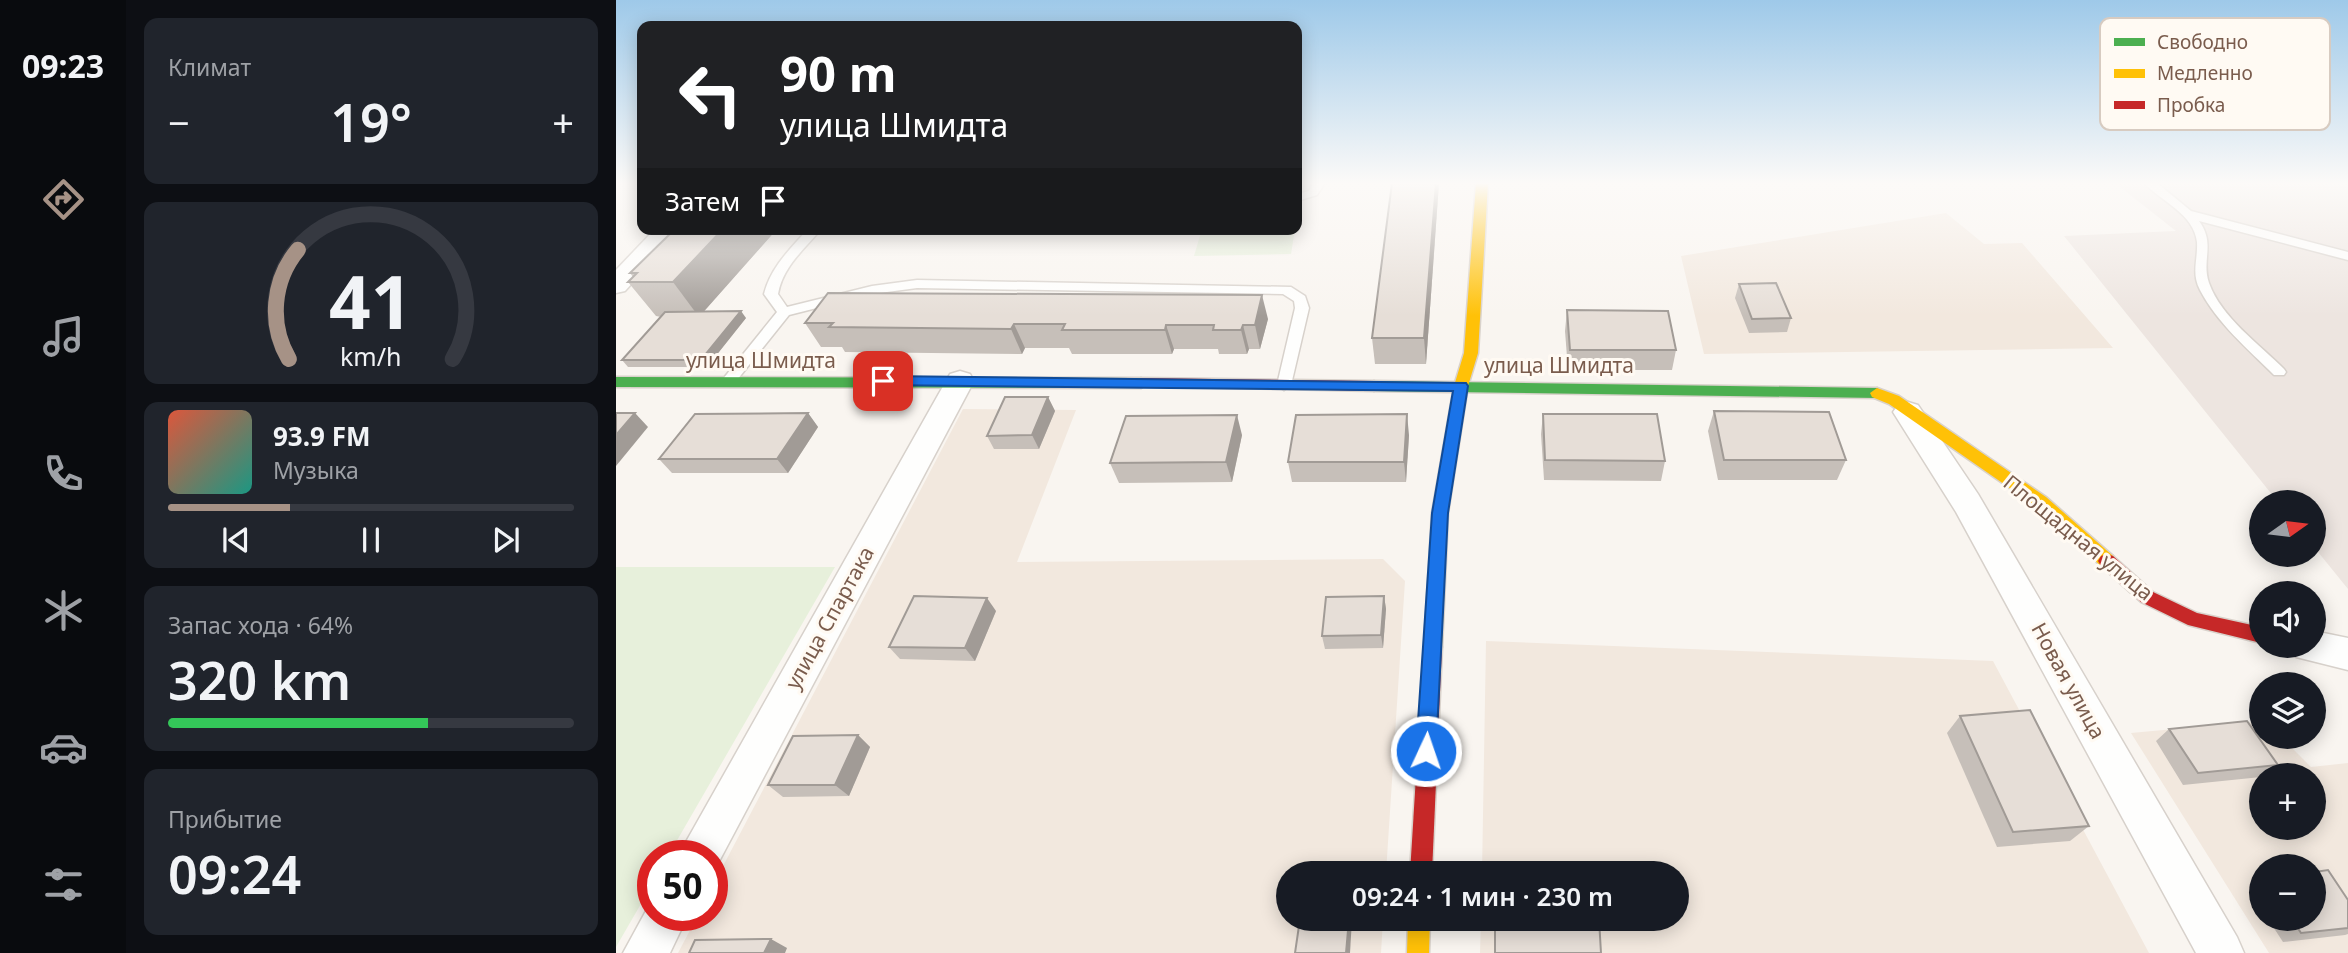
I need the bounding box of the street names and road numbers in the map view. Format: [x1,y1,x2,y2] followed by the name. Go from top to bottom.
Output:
[686,346,836,374] street label: улица Шмидта
[1484,351,1634,379] street label: улица Шмидта
[1998,468,2159,606] street label: Площадная улица
[778,541,880,694] street label: улица Спартака
[2025,617,2112,744] street label: Новая улица

